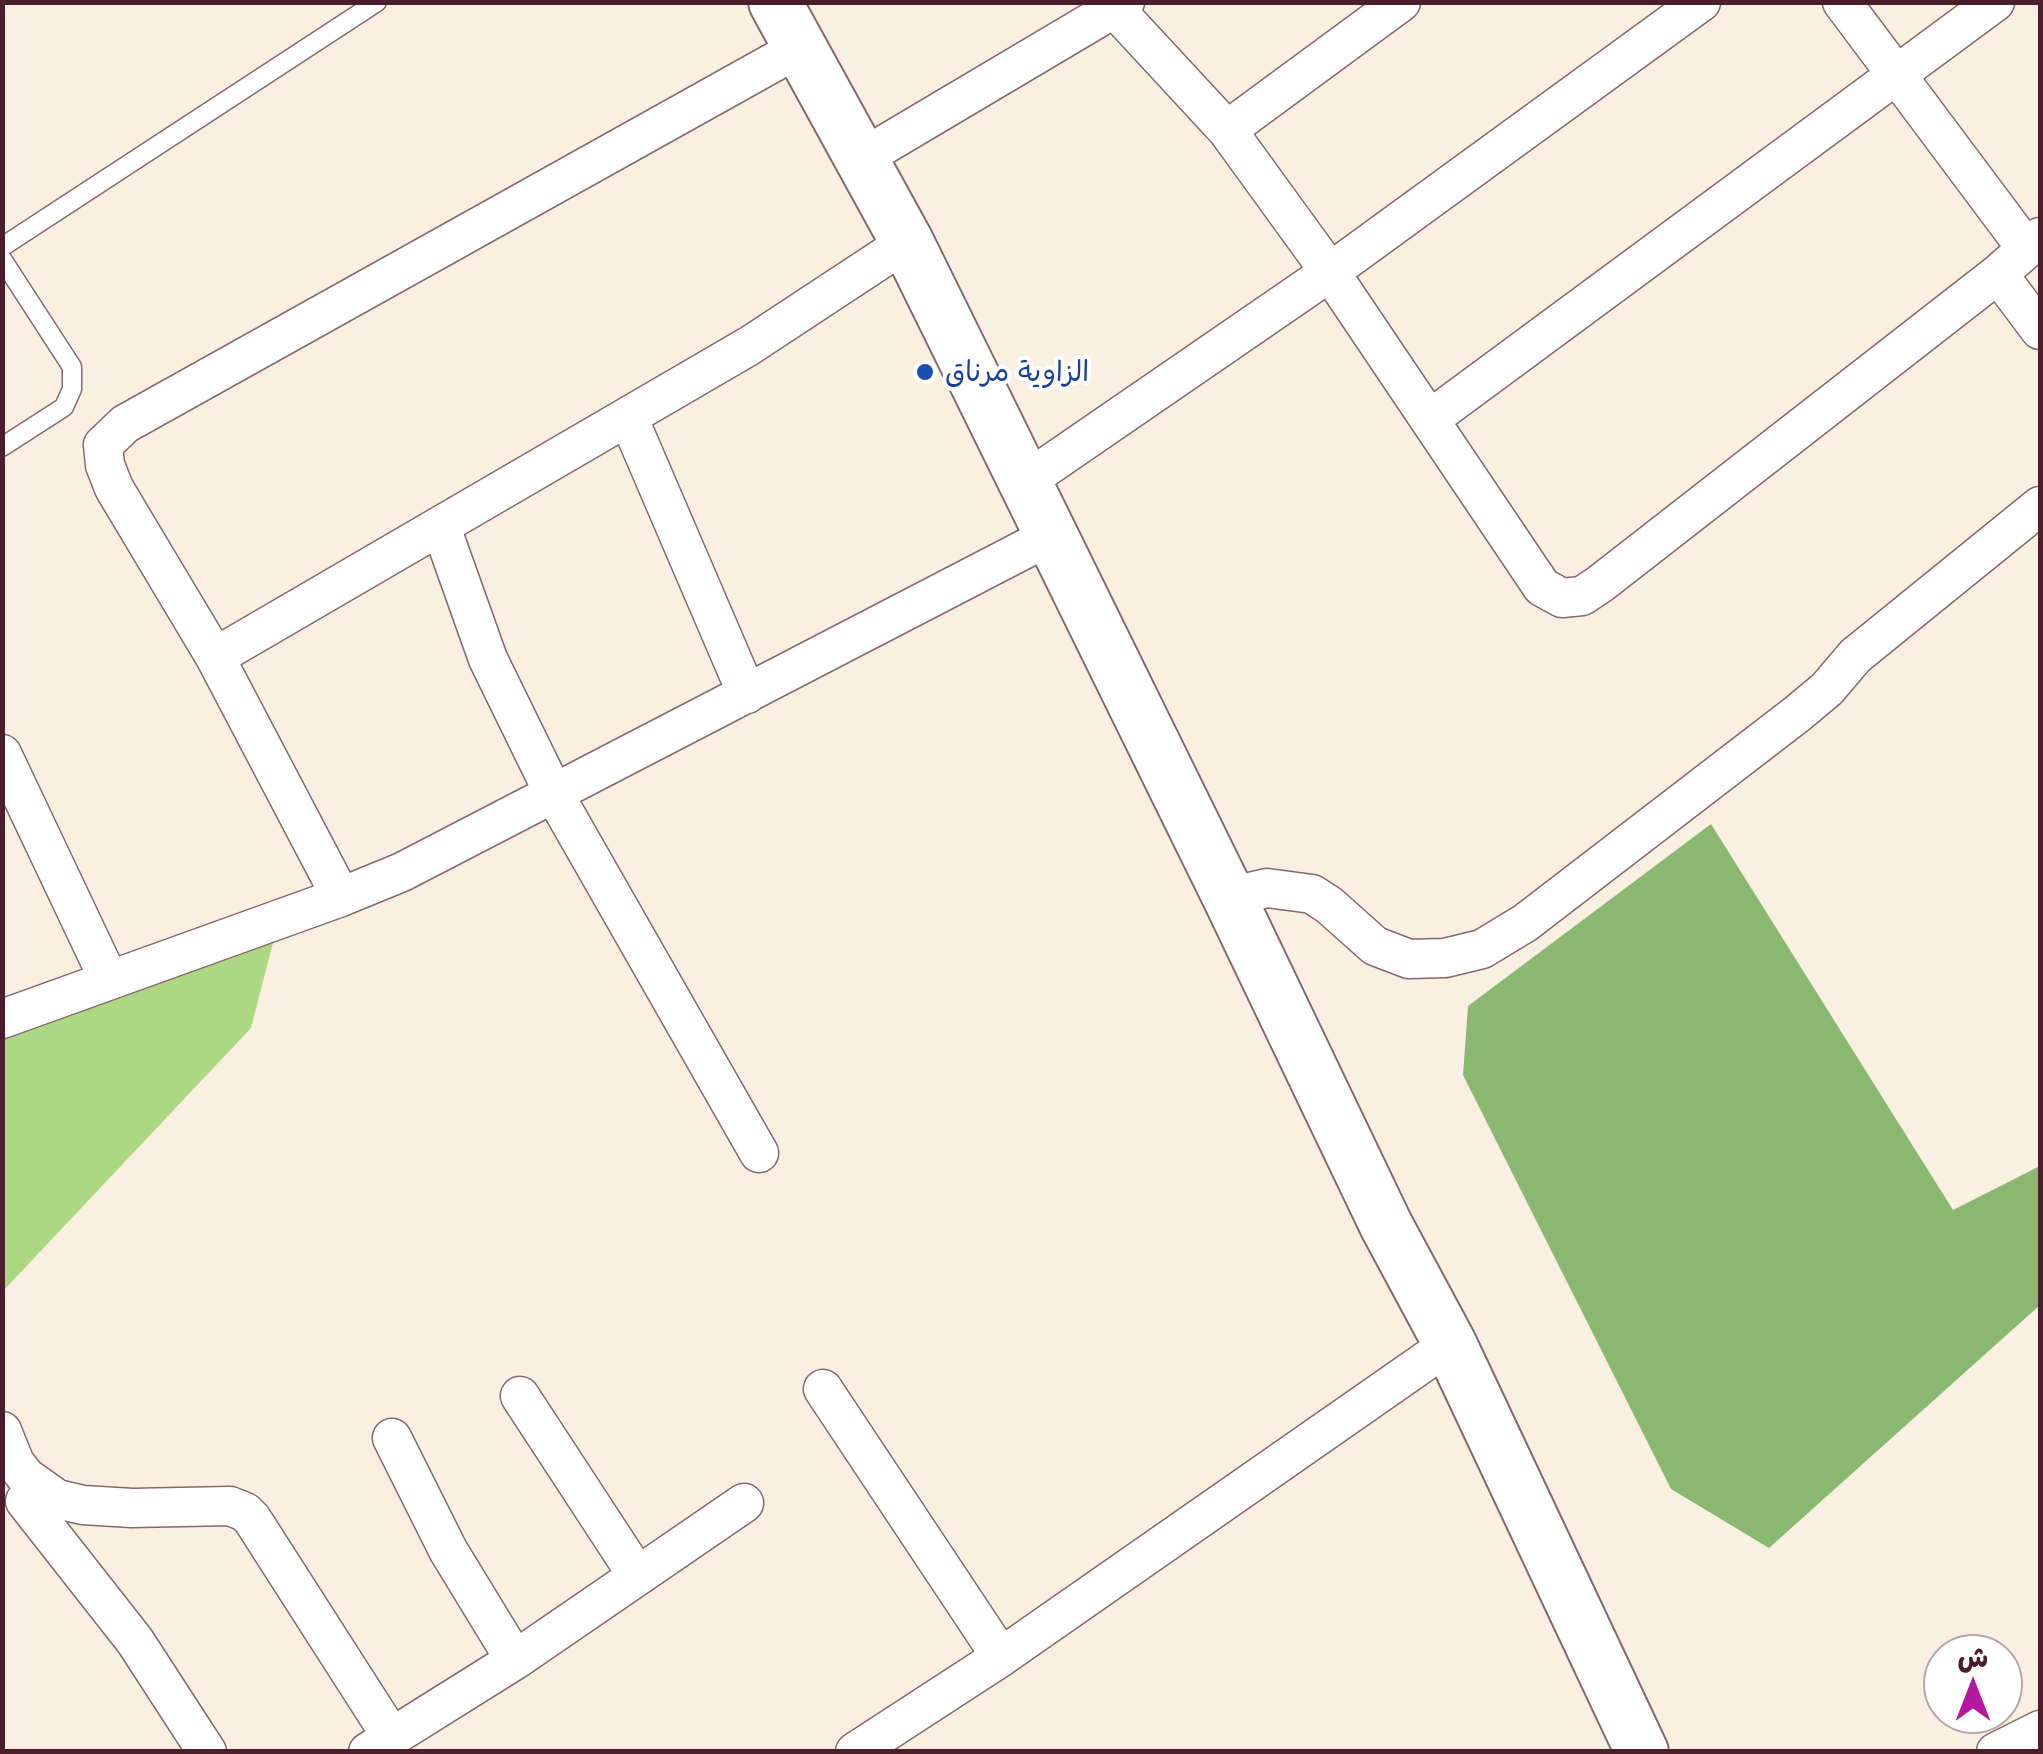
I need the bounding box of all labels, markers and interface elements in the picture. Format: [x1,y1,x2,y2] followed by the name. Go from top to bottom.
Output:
[945,355,1089,389] place label: الزاوية مرناق
[914,361,936,383] marker: الزاوية مرناق
[1923,1634,2023,1734] north arrow
[1958,1638,1988,1674] text: ش

